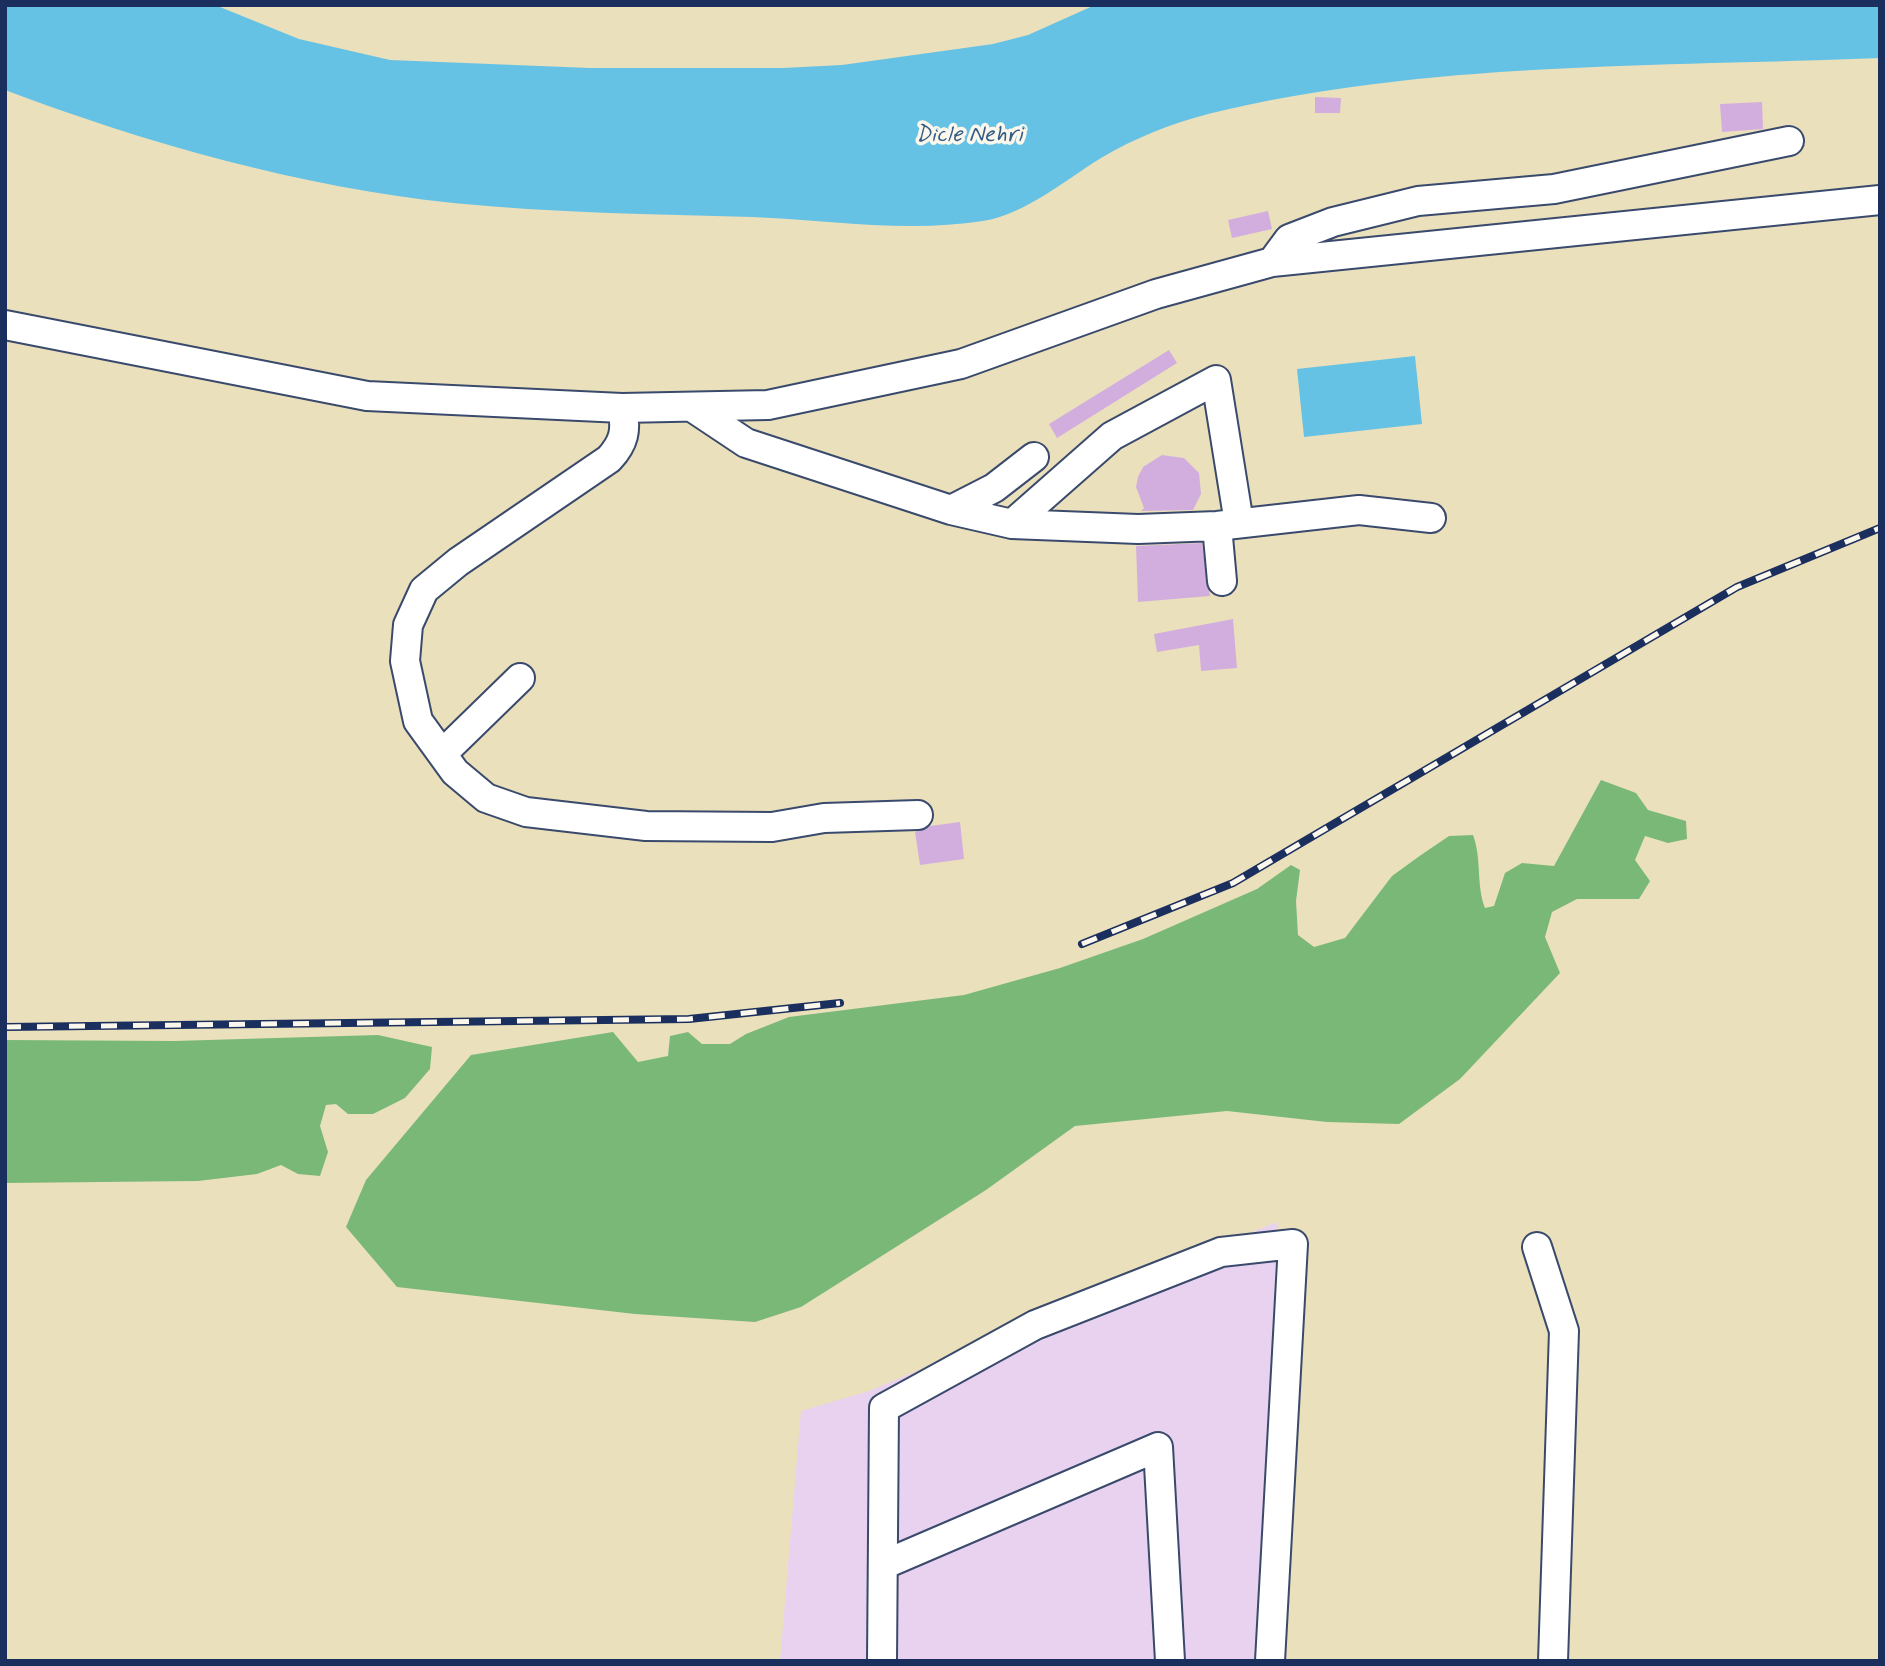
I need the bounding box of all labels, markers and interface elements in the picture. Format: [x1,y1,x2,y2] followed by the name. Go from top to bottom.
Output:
[915,122,1023,150] water label: Dicle Nehri

